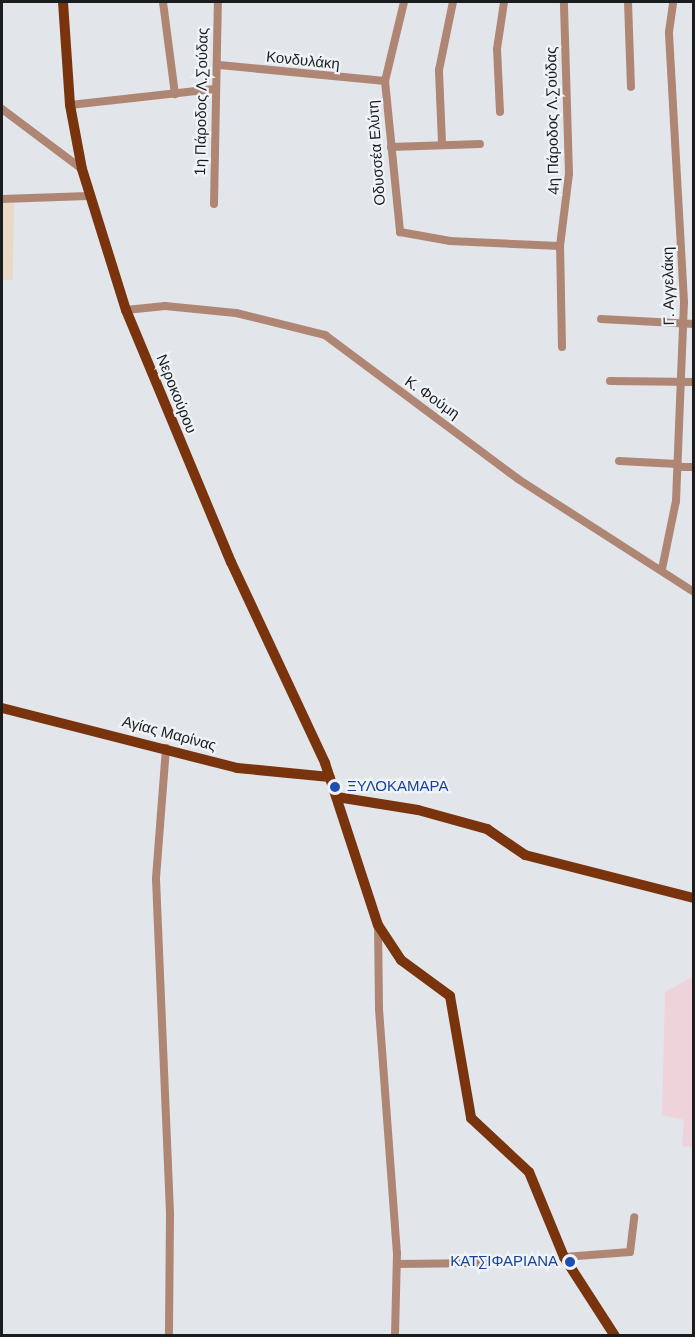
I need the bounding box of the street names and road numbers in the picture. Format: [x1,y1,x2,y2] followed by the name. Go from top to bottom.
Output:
[192,28,212,176] street label: 1η Πάροδος Λ.Σούδας
[543,47,563,195] street label: 4η Πάροδος Λ.Σούδας
[265,48,341,74] street label: Κονδυλάκη
[364,100,390,206] street label: Οδυσσέα Ελύτη
[659,246,679,326] street label: Γ. Αγγελάκη
[152,352,200,436] street label: Νεροκούρου
[401,373,463,423] street label: Κ. Φούμη
[120,713,218,755] street label: Αγίας Μαρίνας

